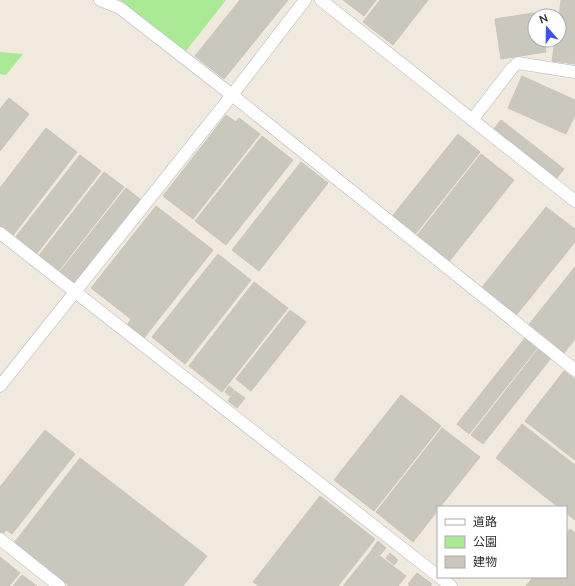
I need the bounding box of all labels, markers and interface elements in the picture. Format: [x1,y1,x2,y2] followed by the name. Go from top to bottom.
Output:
[527,8,567,48] north arrow
[537,11,550,28] text: N
[437,506,567,578] legend
[473,514,497,530] text: 道路
[473,534,497,550] text: 公園
[473,554,497,570] text: 建物

